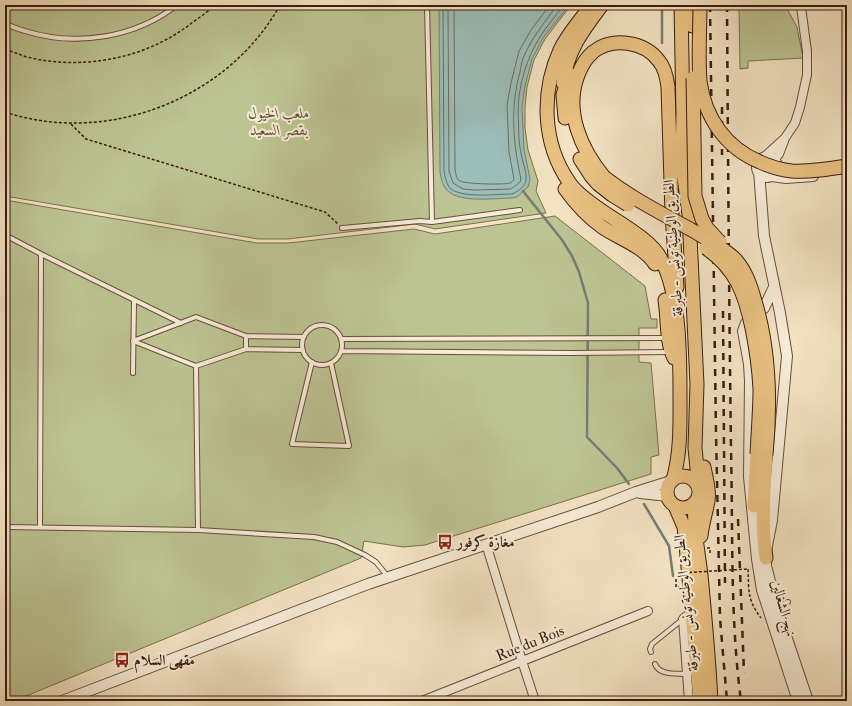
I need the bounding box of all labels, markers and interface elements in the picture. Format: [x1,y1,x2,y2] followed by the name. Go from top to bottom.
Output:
[248,104,310,140] park label: ملعب الخيول بقصر السعيد
[659,179,688,317] street label: الطريق الوطنية تونس - طبرقة
[436,533,454,551] bus stop icon: مغازة كرفور
[455,533,515,552] place label: مغازة كرفور
[670,534,703,672] street label: الطريق الوطنية تونس - طبرقة
[763,578,801,640] street label: نهج الشغالين
[493,621,567,666] street label: Rue du Bois
[113,651,131,669] bus stop icon: مقهى السلام
[134,651,195,673] place label: مقهى السلام

